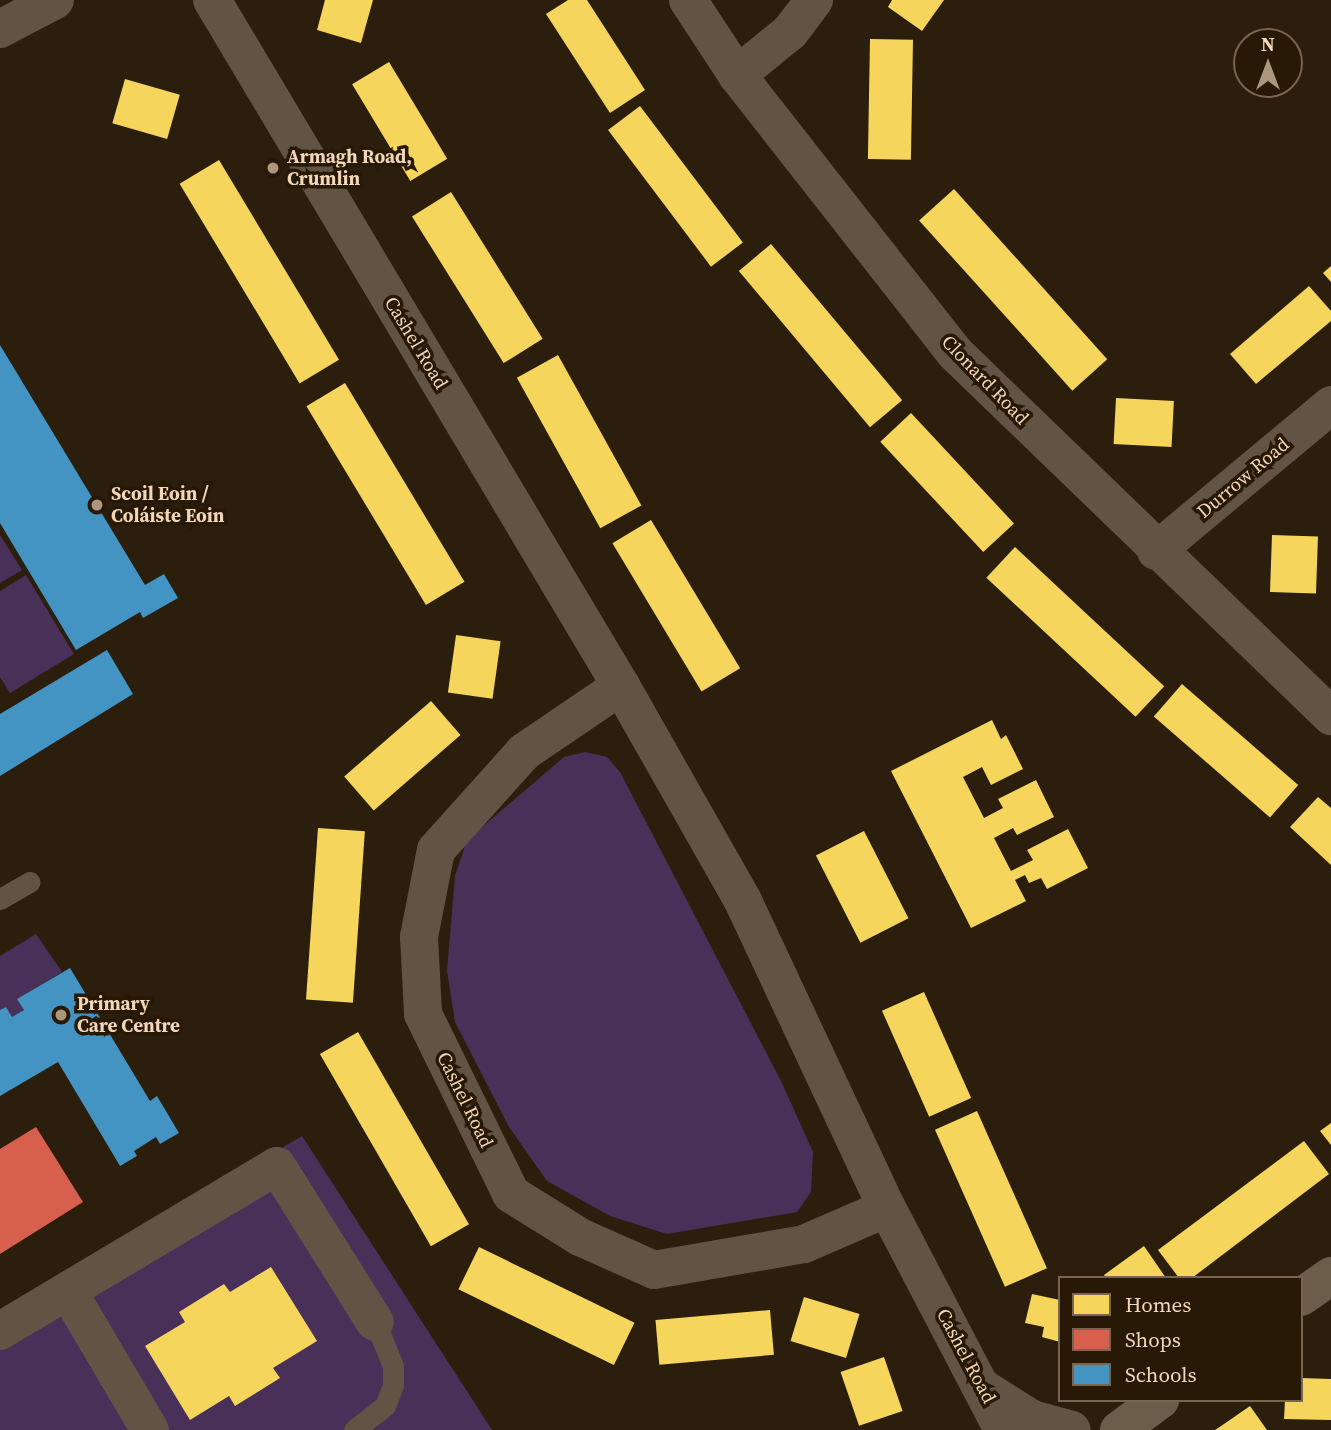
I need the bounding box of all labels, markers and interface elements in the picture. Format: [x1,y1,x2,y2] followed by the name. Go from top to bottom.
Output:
[1233,28,1303,98] north arrow
[1261,31,1275,57] text: N
[287,146,412,190] place label: Armagh Road, Crumlin
[265,160,281,176] marker: Armagh Road, Crumlin
[380,293,452,393] street label: Cashel Road
[937,331,1033,429] street label: Clonard Road
[1192,433,1294,523] street label: Durrow Road
[111,483,224,527] place label: Scoil Eoin / Coláiste Eoin
[89,497,105,513] marker: Scoil Eoin / Coláiste Eoin
[77,993,180,1037] place label: Primary Care Centre
[51,1005,71,1025] marker: Primary Care Centre
[432,1048,498,1152] street label: Cashel Road
[1058,1276,1303,1402] legend
[1125,1290,1191,1319] text: Homes
[932,1305,1000,1407] street label: Cashel Road
[1125,1325,1181,1354] text: Shops
[1125,1360,1197,1389] text: Schools

